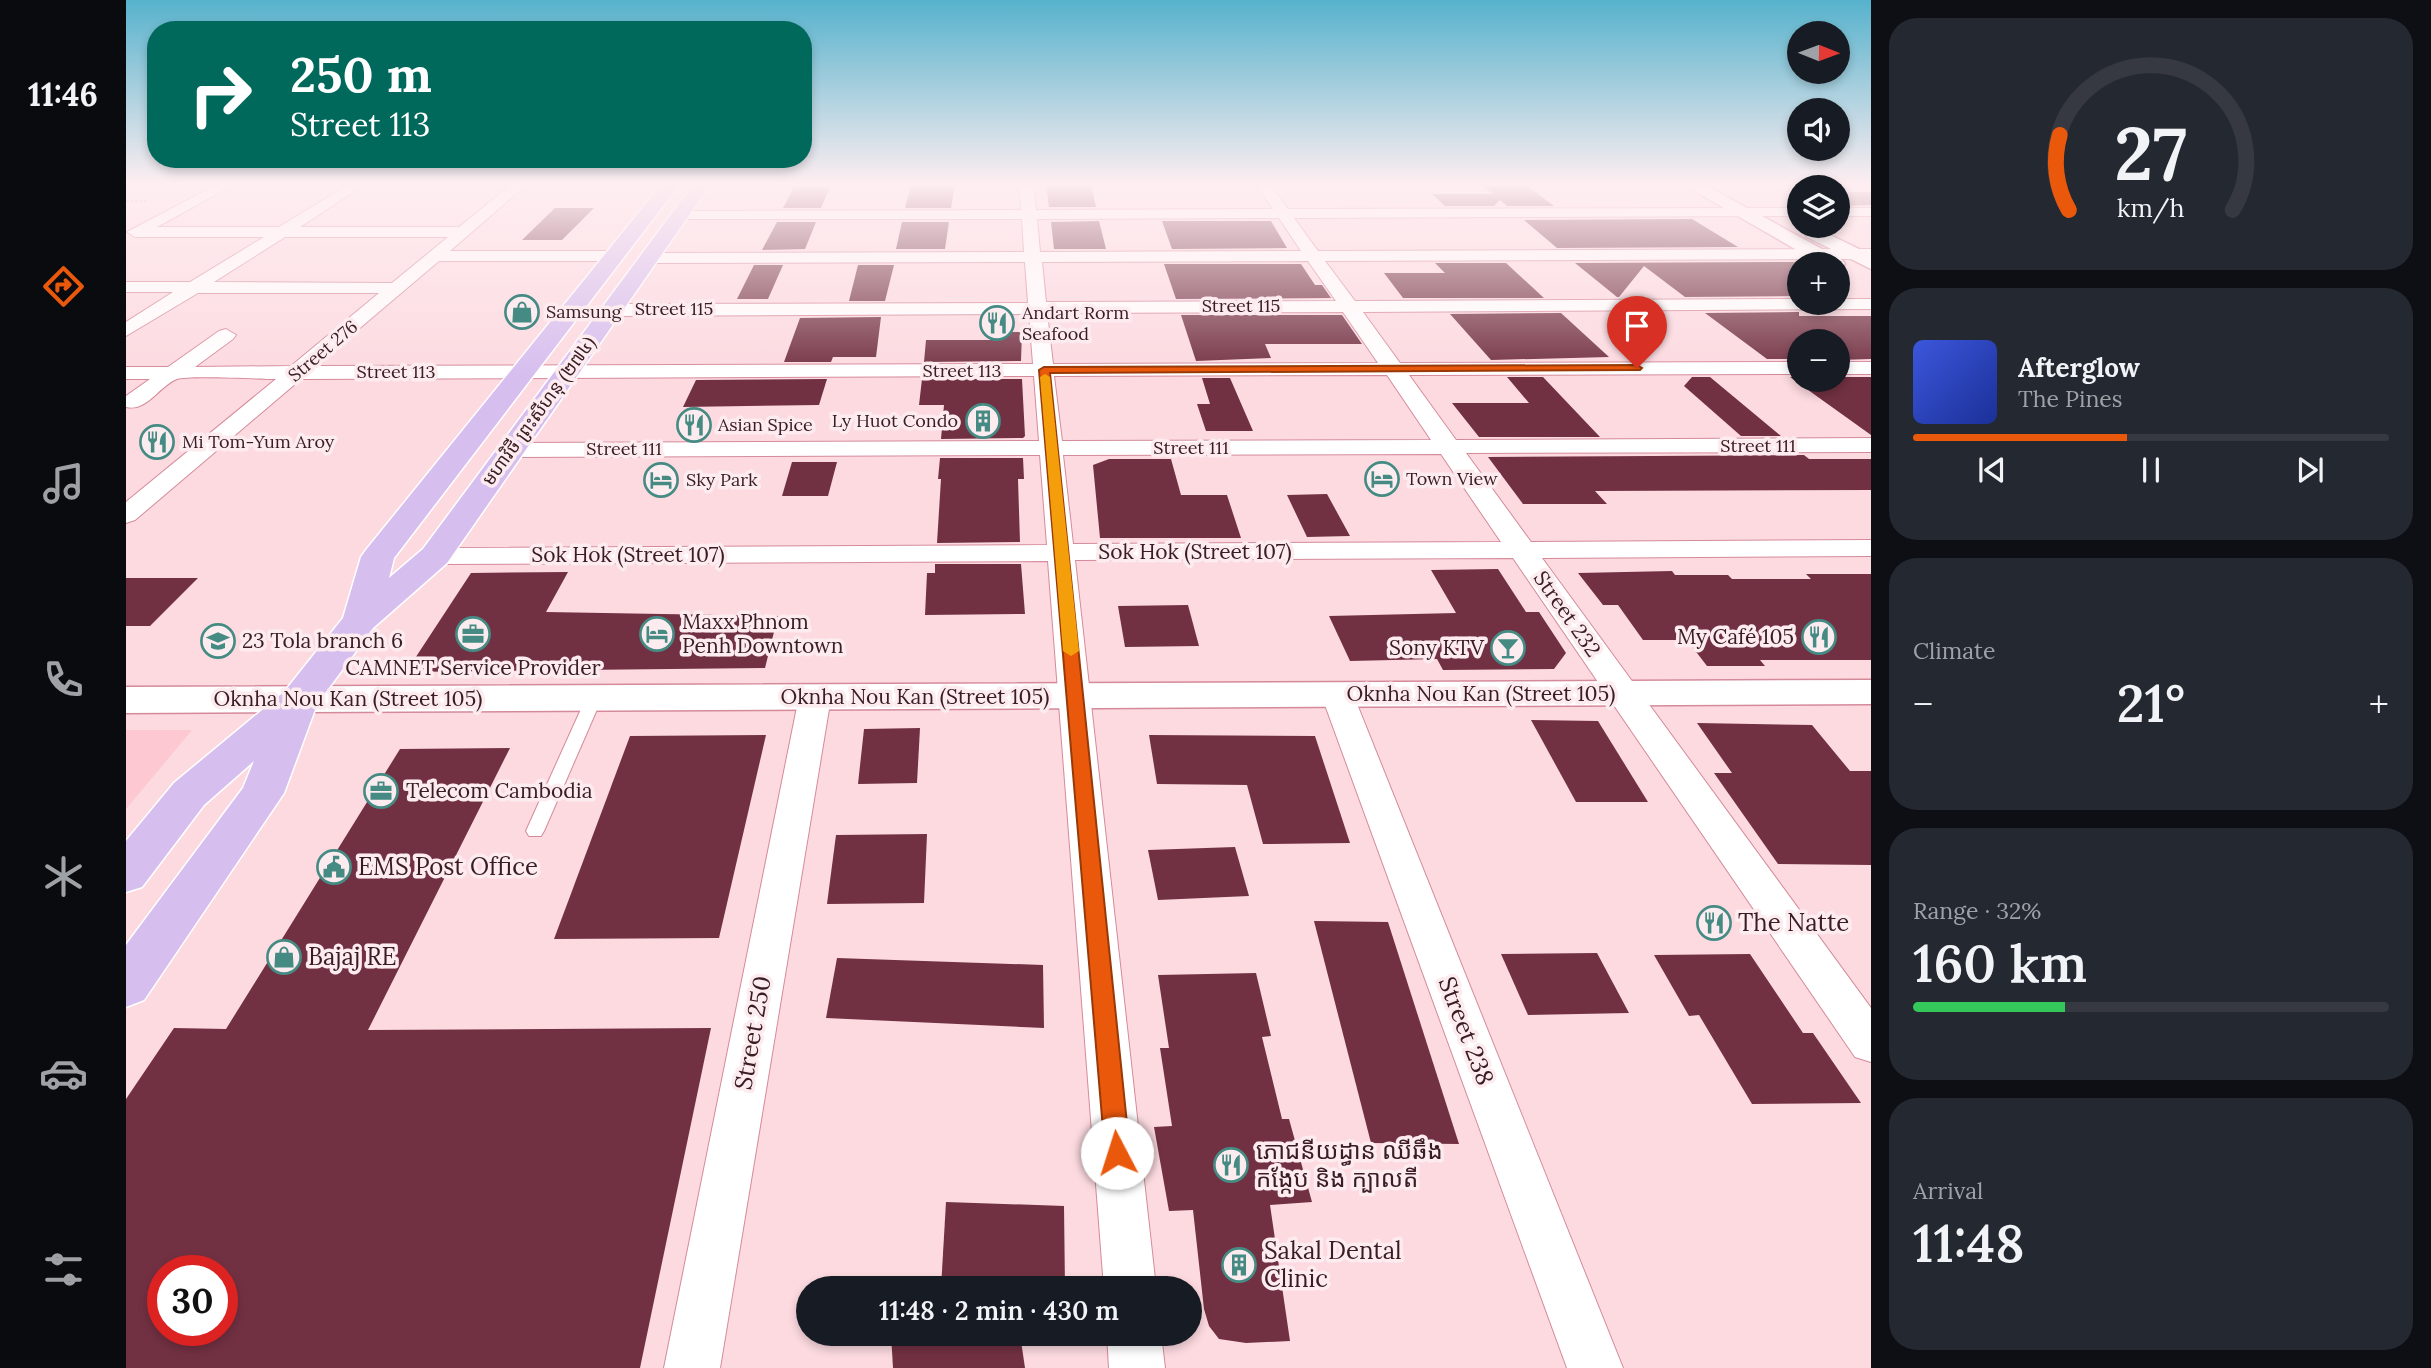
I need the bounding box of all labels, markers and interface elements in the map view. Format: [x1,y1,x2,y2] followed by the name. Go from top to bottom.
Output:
[1787,21,1850,84] north arrow
[1787,21,1850,392] map controls
[290,43,432,105] text: 250 m
[175,49,266,140] icon: right
[28,74,98,115] text: 11:46
[1787,98,1850,161] button: sound
[290,104,430,145] text: Street 113
[2115,107,2187,200] text: 27
[1787,175,1850,238] button: layers
[2117,192,2185,224] text: km/h
[1787,252,1850,315] button: +
[39,262,88,311] icon: directions
[503,293,541,331] shop icon: Samsung
[1202,294,1280,317] street label: Street 115
[1607,296,1667,368] pin
[635,297,713,320] street label: Street 115
[546,300,623,323] place label: Samsung
[1021,301,1129,345] place label: Andart Rorm Seafood
[978,304,1016,342] restaurant icon: Andart Rorm Seafood
[1618,307,1656,345] icon: arrive
[283,315,362,386] street label: Street 276
[1787,329,1850,392] button: −
[477,332,602,491] street label: មហាវិថី ព្រះសីហនុ (២៧៤)
[2018,351,2140,384] text: Afterglow
[923,359,1001,382] street label: Street 113
[357,360,435,383] street label: Street 113
[2018,384,2123,413] text: The Pines
[964,402,1002,440] building icon: Ly Huot Condo
[675,406,713,444] restaurant icon: Asian Spice
[832,409,958,432] place label: Ly Huot Condo
[717,413,813,436] place label: Asian Spice
[138,423,176,461] restaurant icon: Mi Tom-Yum Aroy
[182,430,335,453] place label: Mi Tom-Yum Aroy
[1720,434,1796,457] street label: Street 111
[1153,436,1229,459] street label: Street 111
[586,437,662,460] street label: Street 111
[1973,451,2011,489] icon: previous
[2132,451,2170,489] icon: pause
[2291,451,2329,489] icon: next
[39,459,88,508] icon: music
[1363,460,1401,498] hotel icon: Town View
[642,461,680,499] hotel icon: Sky Park
[1406,467,1498,490] place label: Town View
[686,468,758,491] place label: Sky Park
[1098,538,1292,565] street label: Sok Hok (Street 107)
[531,541,725,568] street label: Sok Hok (Street 107)
[1528,565,1607,662] street label: Street 232
[682,608,844,659] place label: Maxx Phnom Penh Downtown
[454,615,492,653] office icon: CAMNET Service Provider
[638,615,676,653] hotel icon: Maxx Phnom Penh Downtown
[1800,618,1838,656] restaurant icon: My Café 105
[199,622,237,660] school or university icon: 23 Tola branch 6
[1677,623,1794,650] place label: My Café 105
[242,627,403,654] place label: 23 Tola branch 6
[1489,629,1527,667] bar icon: Sony KTV
[1389,634,1485,661] place label: Sony KTV
[1913,636,1995,665] text: Climate
[345,654,601,681] place label: CAMNET Service Provider
[39,655,88,704] icon: phone
[2117,670,2185,736] text: 21°
[1347,680,1616,707] street label: Oknha Nou Kan (Street 105)
[1913,680,1933,728] text: −
[2369,680,2389,728] text: +
[781,683,1050,710] street label: Oknha Nou Kan (Street 105)
[214,685,483,712] street label: Oknha Nou Kan (Street 105)
[362,772,400,810] office icon: Telecom Cambodia
[406,777,593,804] place label: Telecom Cambodia
[315,848,353,886] public building icon: EMS Post Office
[358,851,538,882] place label: EMS Post Office
[39,852,88,901] icon: climate
[1913,896,2041,925] text: Range · 32%
[1695,904,1733,942] restaurant icon: The Natte
[1738,907,1849,938] place label: The Natte
[1913,930,2087,996] text: 160 km
[265,938,303,976] shop icon: Bajaj RE
[308,941,397,972] place label: Bajaj RE
[1432,972,1501,1089] street label: Street 238
[727,973,778,1092] street label: Street 250
[39,1049,88,1098] icon: car
[1080,1116,1154,1190] position arrow
[1256,1135,1443,1194] place label: ភោជនីយដ្ធាន ឈីឆឹង កង្កែប និង ក្បាលតី
[1212,1146,1250,1184] restaurant icon: ភោជនីយដ្ធាន ឈីឆឹង កង្កែប និង ក្បាលតី
[1913,1176,1983,1205] text: Arrival
[1913,1210,2025,1276] text: 11:48
[1264,1235,1402,1294] place label: Sakal Dental Clinic
[39,1245,88,1294] icon: filters
[1220,1246,1258,1284] building icon: Sakal Dental Clinic
[147,1255,238,1346] speed limit sign: 30
[879,1294,1119,1327] text: 11:48 · 2 min · 430 m

